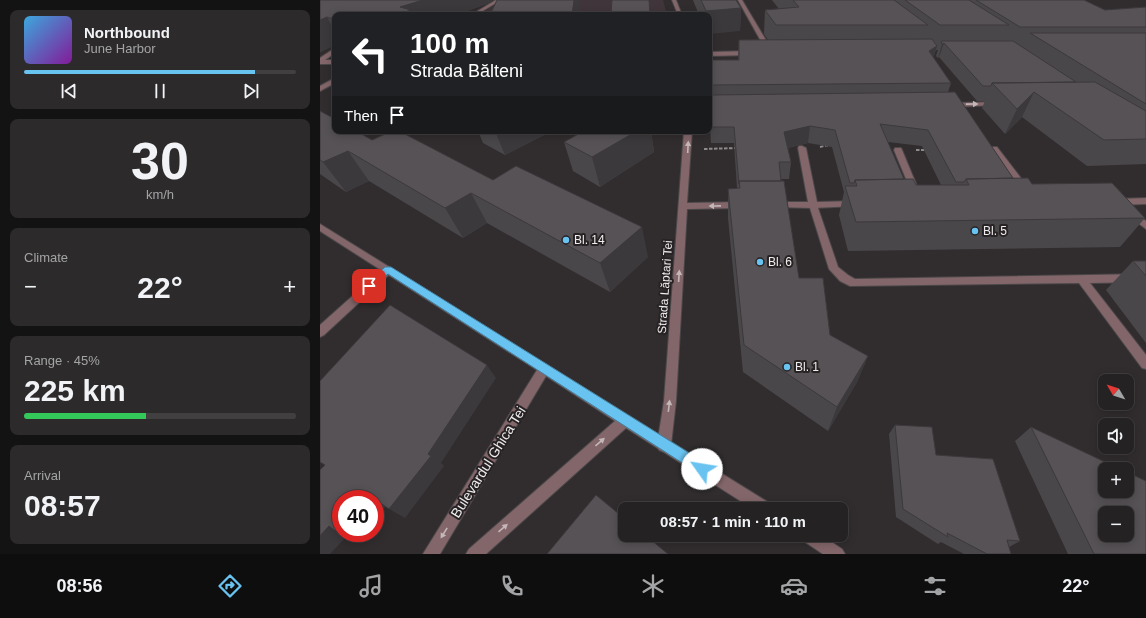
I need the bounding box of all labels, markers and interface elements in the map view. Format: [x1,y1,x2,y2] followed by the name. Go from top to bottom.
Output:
[84,24,170,41] text: Northbound
[344,28,396,80] icon: left
[410,28,489,59] text: 100 m
[84,41,156,56] text: June Harbor
[410,61,523,81] text: Strada Bălteni
[58,80,80,102] icon: previous
[149,80,171,102] icon: pause
[240,80,262,102] icon: next
[966,101,979,107] one-way arrow
[386,104,408,126] icon: arrive
[344,107,378,124] text: Then
[131,132,189,190] text: 30
[684,141,691,153] one-way arrow
[146,187,174,202] text: km/h
[708,203,721,209] one-way arrow
[983,224,1007,238] place label: Bl. 5
[970,226,980,236] marker: Bl. 5
[574,233,605,247] place label: Bl. 14
[561,235,571,245] marker: Bl. 14
[655,240,675,334] street label: Strada Lăptari Tei
[24,250,68,265] text: Climate
[768,255,792,269] place label: Bl. 6
[755,257,765,267] marker: Bl. 6
[352,269,386,303] pin
[676,270,683,282] one-way arrow
[137,271,183,304] text: 22°
[24,274,37,299] text: −
[283,274,296,299] text: +
[358,275,380,297] icon: arrive
[24,353,100,368] text: Range · 45%
[795,360,819,374] place label: Bl. 1
[782,362,792,372] marker: Bl. 1
[24,374,126,407] text: 225 km
[1098,374,1134,410] north arrow
[1098,374,1134,542] map controls
[666,400,673,412] one-way arrow
[447,403,529,521] street label: Bulevardul Ghica Tei
[1098,418,1134,454] button: sound
[595,438,606,447] one-way arrow
[681,448,723,490] position arrow
[1098,462,1134,498] button: +
[24,468,61,483] text: Arrival
[24,489,101,522] text: 08:57
[332,490,384,542] speed limit sign: 40
[1098,506,1134,542] button: −
[660,513,806,530] text: 08:57 · 1 min · 110 m
[498,524,508,533] one-way arrow
[440,527,447,539] one-way arrow
[216,572,244,600] icon: directions
[357,572,385,600] icon: music
[498,572,526,600] icon: phone
[639,572,667,600] icon: climate
[780,572,808,600] icon: car
[921,572,949,600] icon: filters
[57,576,103,596] text: 08:56
[1062,576,1089,596] text: 22°

